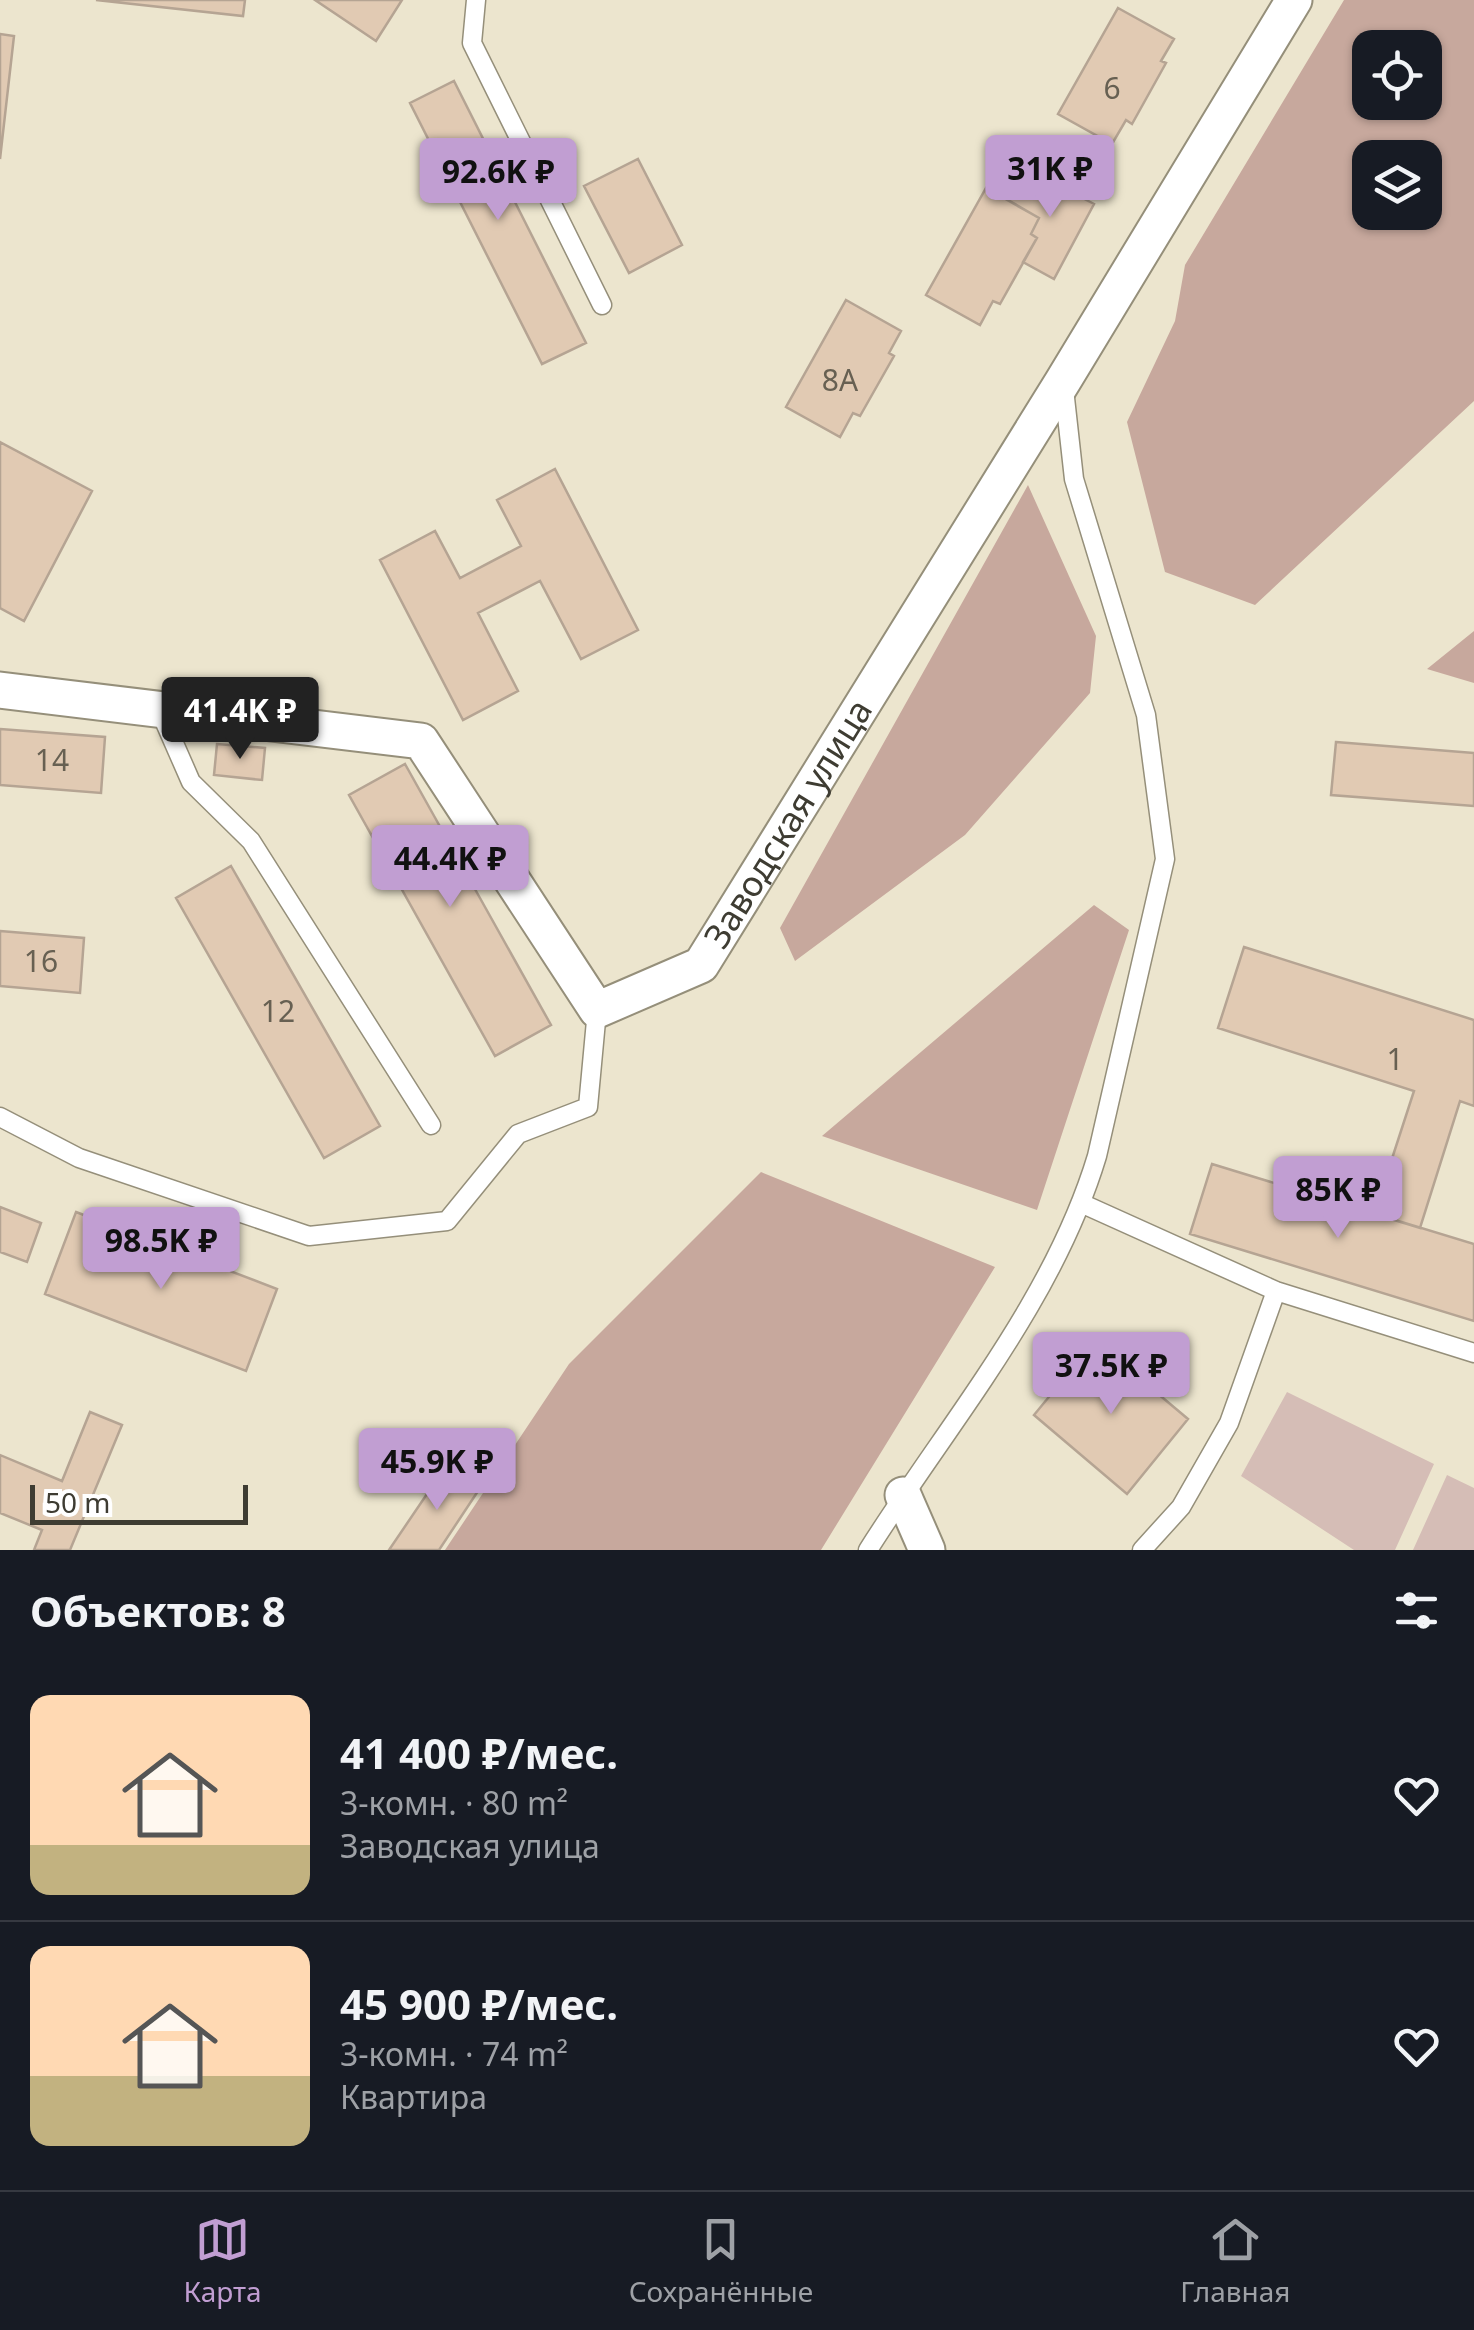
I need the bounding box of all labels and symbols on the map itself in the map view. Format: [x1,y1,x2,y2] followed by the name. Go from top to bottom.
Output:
[1103,67,1121,108] house number: 6
[980,135,1120,220] pin: 31K ₽
[406,138,590,223] pin: 92.6K ₽
[822,359,859,400] house number: 8А
[148,677,332,762] pin: 41.4K ₽
[692,690,882,956] street label: Заводская улица
[35,739,69,780] house number: 14
[358,825,542,910] pin: 44.4K ₽
[24,940,58,981] house number: 16
[261,990,295,1031] house number: 12
[1386,1038,1404,1079] house number: 1
[1268,1156,1408,1241] pin: 85K ₽
[69,1207,253,1292] pin: 98.5K ₽
[1019,1332,1203,1417] pin: 37.5K ₽
[345,1428,529,1513] pin: 45.9K ₽
[30,1480,248,1524] scale bar

